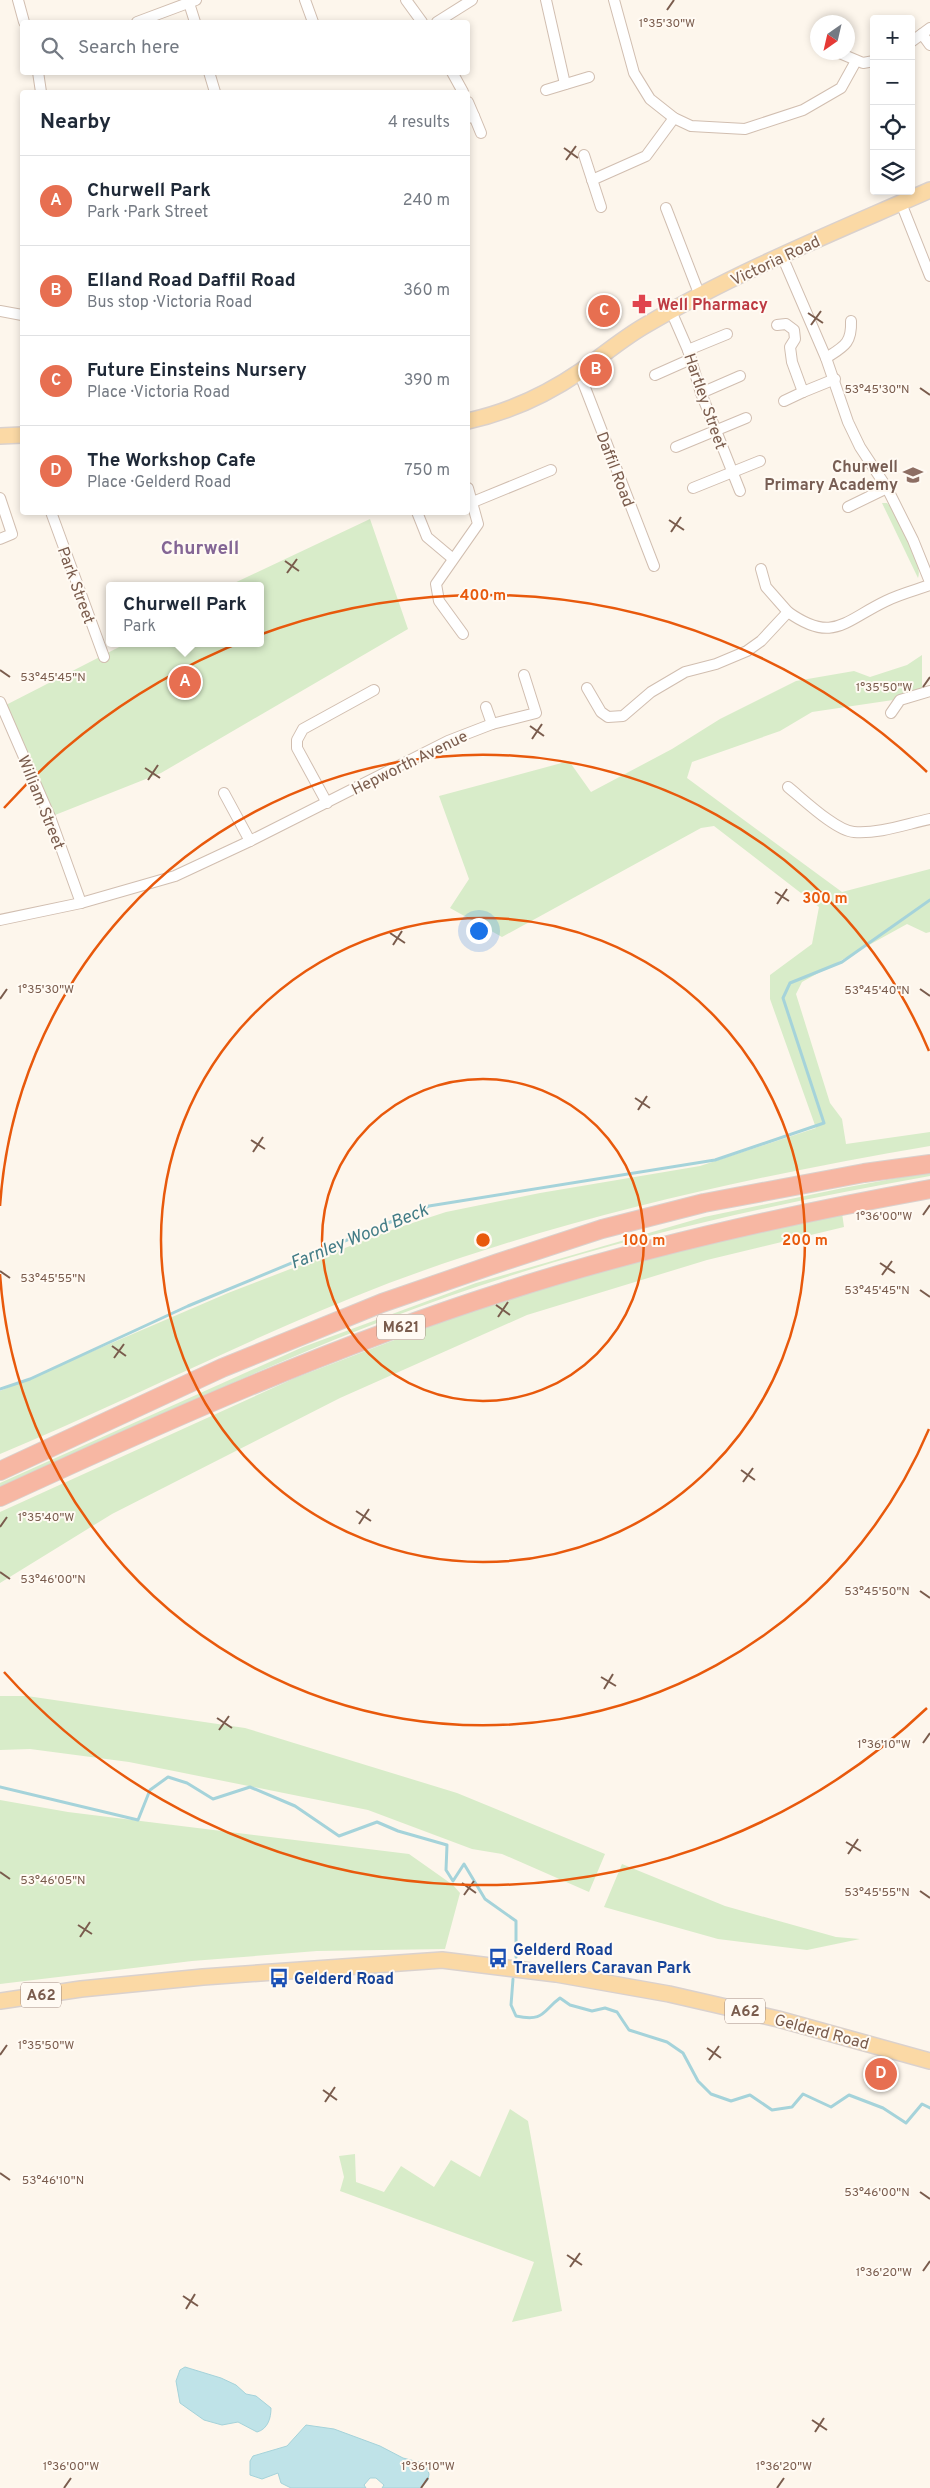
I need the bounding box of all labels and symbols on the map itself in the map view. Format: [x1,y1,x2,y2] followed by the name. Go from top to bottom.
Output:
[810,15,855,60] north arrow
[639,16,695,32] text: 1°35'30"W
[728,232,824,291] street label: Victoria Road
[588,292,620,330] pin: C
[631,293,653,315] pharmacy icon: Well Pharmacy
[657,296,768,316] place label: Well Pharmacy
[580,351,612,389] pin: B
[678,351,730,452] street label: Hartley Street
[844,382,910,398] text: 53°45'30"N
[591,429,638,510] street label: Daffil Road
[764,458,898,496] place label: Churwell Primary Academy
[902,464,924,486] school or university icon: Churwell Primary Academy
[161,537,239,561] district label: Churwell
[52,544,98,627] street label: Park Street
[460,587,506,606] text: 400 m
[169,663,201,701] pin: A
[20,670,86,686] text: 53°45'45"N
[856,680,912,696] text: 1°35'50"W
[348,727,471,801] street label: Hepworth Avenue
[12,753,68,853] street label: William Street
[802,890,848,909] text: 300 m
[466,918,492,944] your location
[18,982,74,998] text: 1°35'30"W
[844,983,910,999] text: 53°45'40"N
[287,1199,433,1275] water label: Farnley Wood Beck
[856,1209,912,1225] text: 1°36'00"W
[474,1231,492,1249] centre of rings
[623,1232,665,1251] text: 100 m
[782,1232,828,1251] text: 200 m
[20,1271,86,1287] text: 53°45'55"N
[844,1283,910,1299] text: 53°45'45"N
[377,1314,425,1340] road number: M621
[18,1510,74,1526] text: 1°35'40"W
[20,1572,86,1588] text: 53°46'00"N
[844,1584,910,1600] text: 53°45'50"N
[857,1737,911,1753] text: 1°36'10"W
[20,1873,86,1889] text: 53°46'05"N
[844,1885,910,1901] text: 53°45'55"N
[513,1941,691,1979] place label: Gelderd Road Travellers Caravan Park
[487,1947,509,1969] bus stop icon: Gelderd Road Travellers Caravan Park
[268,1967,290,1989] bus stop icon: Gelderd Road
[294,1970,394,1990] place label: Gelderd Road
[21,1982,61,2008] road number: A62
[725,1998,765,2024] road number: A62
[772,2011,871,2055] street label: Gelderd Road
[18,2038,74,2054] text: 1°35'50"W
[865,2055,897,2093] pin: D
[22,2173,84,2189] text: 53°46'10"N
[844,2185,910,2201] text: 53°46'00"N
[856,2265,912,2281] text: 1°36'20"W
[43,2459,99,2475] text: 1°36'00"W
[401,2459,455,2475] text: 1°36'10"W
[756,2459,812,2475] text: 1°36'20"W

